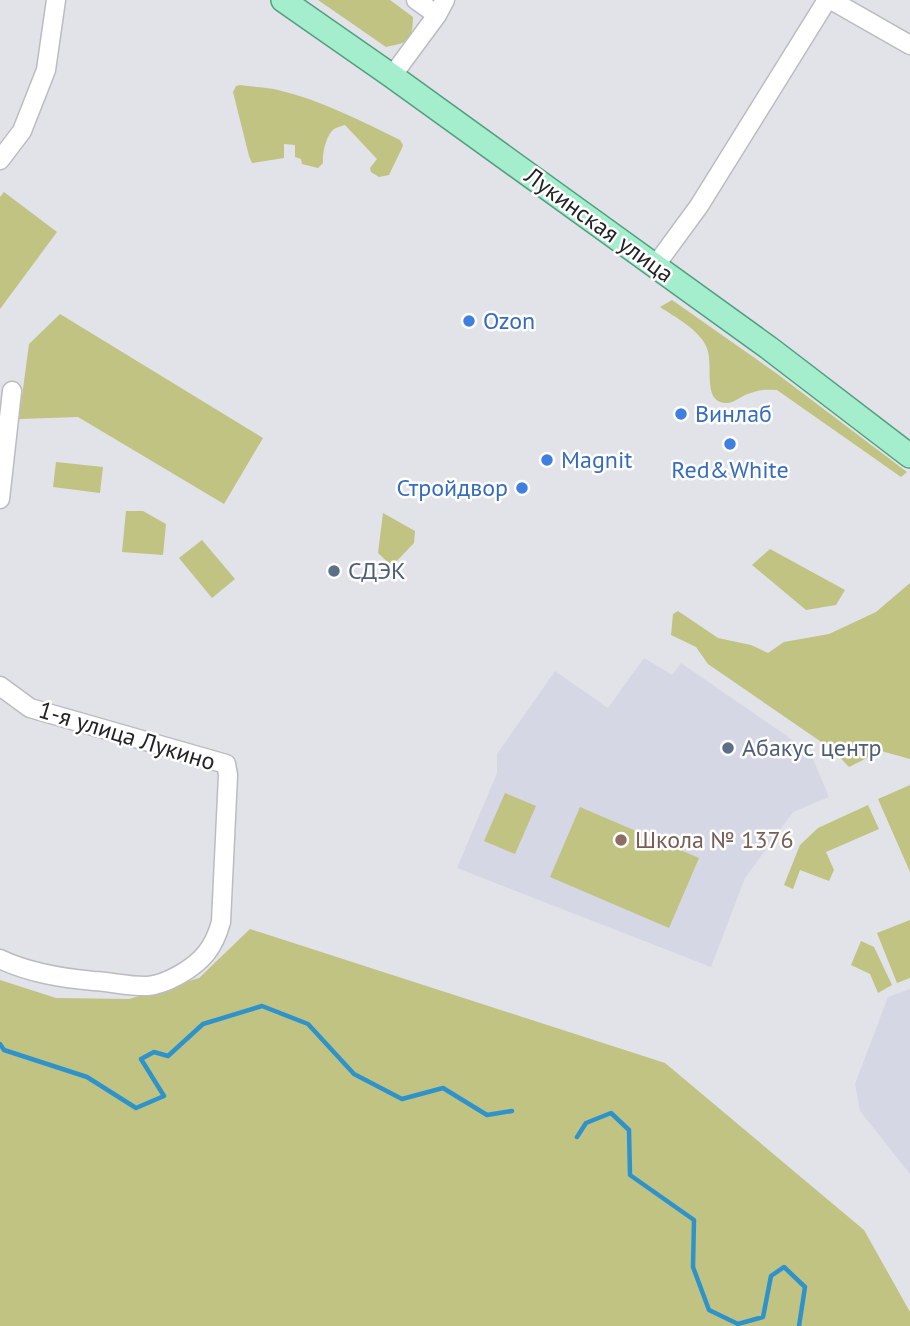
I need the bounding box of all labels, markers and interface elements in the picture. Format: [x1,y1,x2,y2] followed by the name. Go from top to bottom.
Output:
[518,160,680,289] street label: Лукинская улица
[483,305,535,336] place label: Ozon
[461,313,477,329] marker: Ozon
[695,398,772,429] place label: Винлаб
[673,406,689,422] marker: Винлаб
[722,436,738,452] marker: Red&White
[561,444,632,475] place label: Magnit
[539,452,555,468] marker: Magnit
[671,454,789,485] place label: Red&White
[396,472,508,503] place label: Стройдвор
[514,480,530,496] marker: Стройдвор
[348,555,406,586] place label: СДЭК
[326,563,342,579] marker: СДЭК
[35,694,219,777] street label: 1-я улица Лукино
[742,732,881,763] place label: Абакус центр
[720,740,736,756] marker: Абакус центр
[635,824,794,855] place label: Школа № 1376
[613,832,629,848] marker: Школа № 1376

